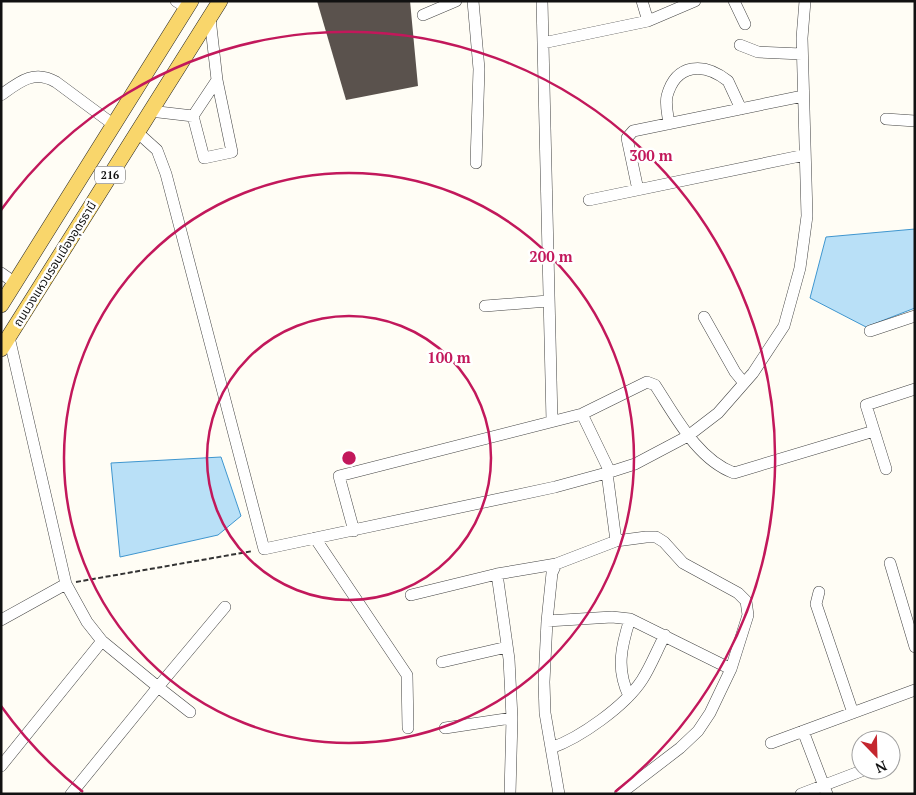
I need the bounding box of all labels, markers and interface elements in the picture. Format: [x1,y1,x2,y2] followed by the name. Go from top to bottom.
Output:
[629,145,673,165] text: 300 m
[95,166,125,184] road number: 216
[10,198,99,329] street label: ถนนวงแหวนรอบเมืองอุดรธานี
[529,246,573,266] text: 200 m
[427,347,471,367] text: 100 m
[340,449,358,467] centre of rings
[851,730,901,780] north arrow
[872,757,890,778] text: N

